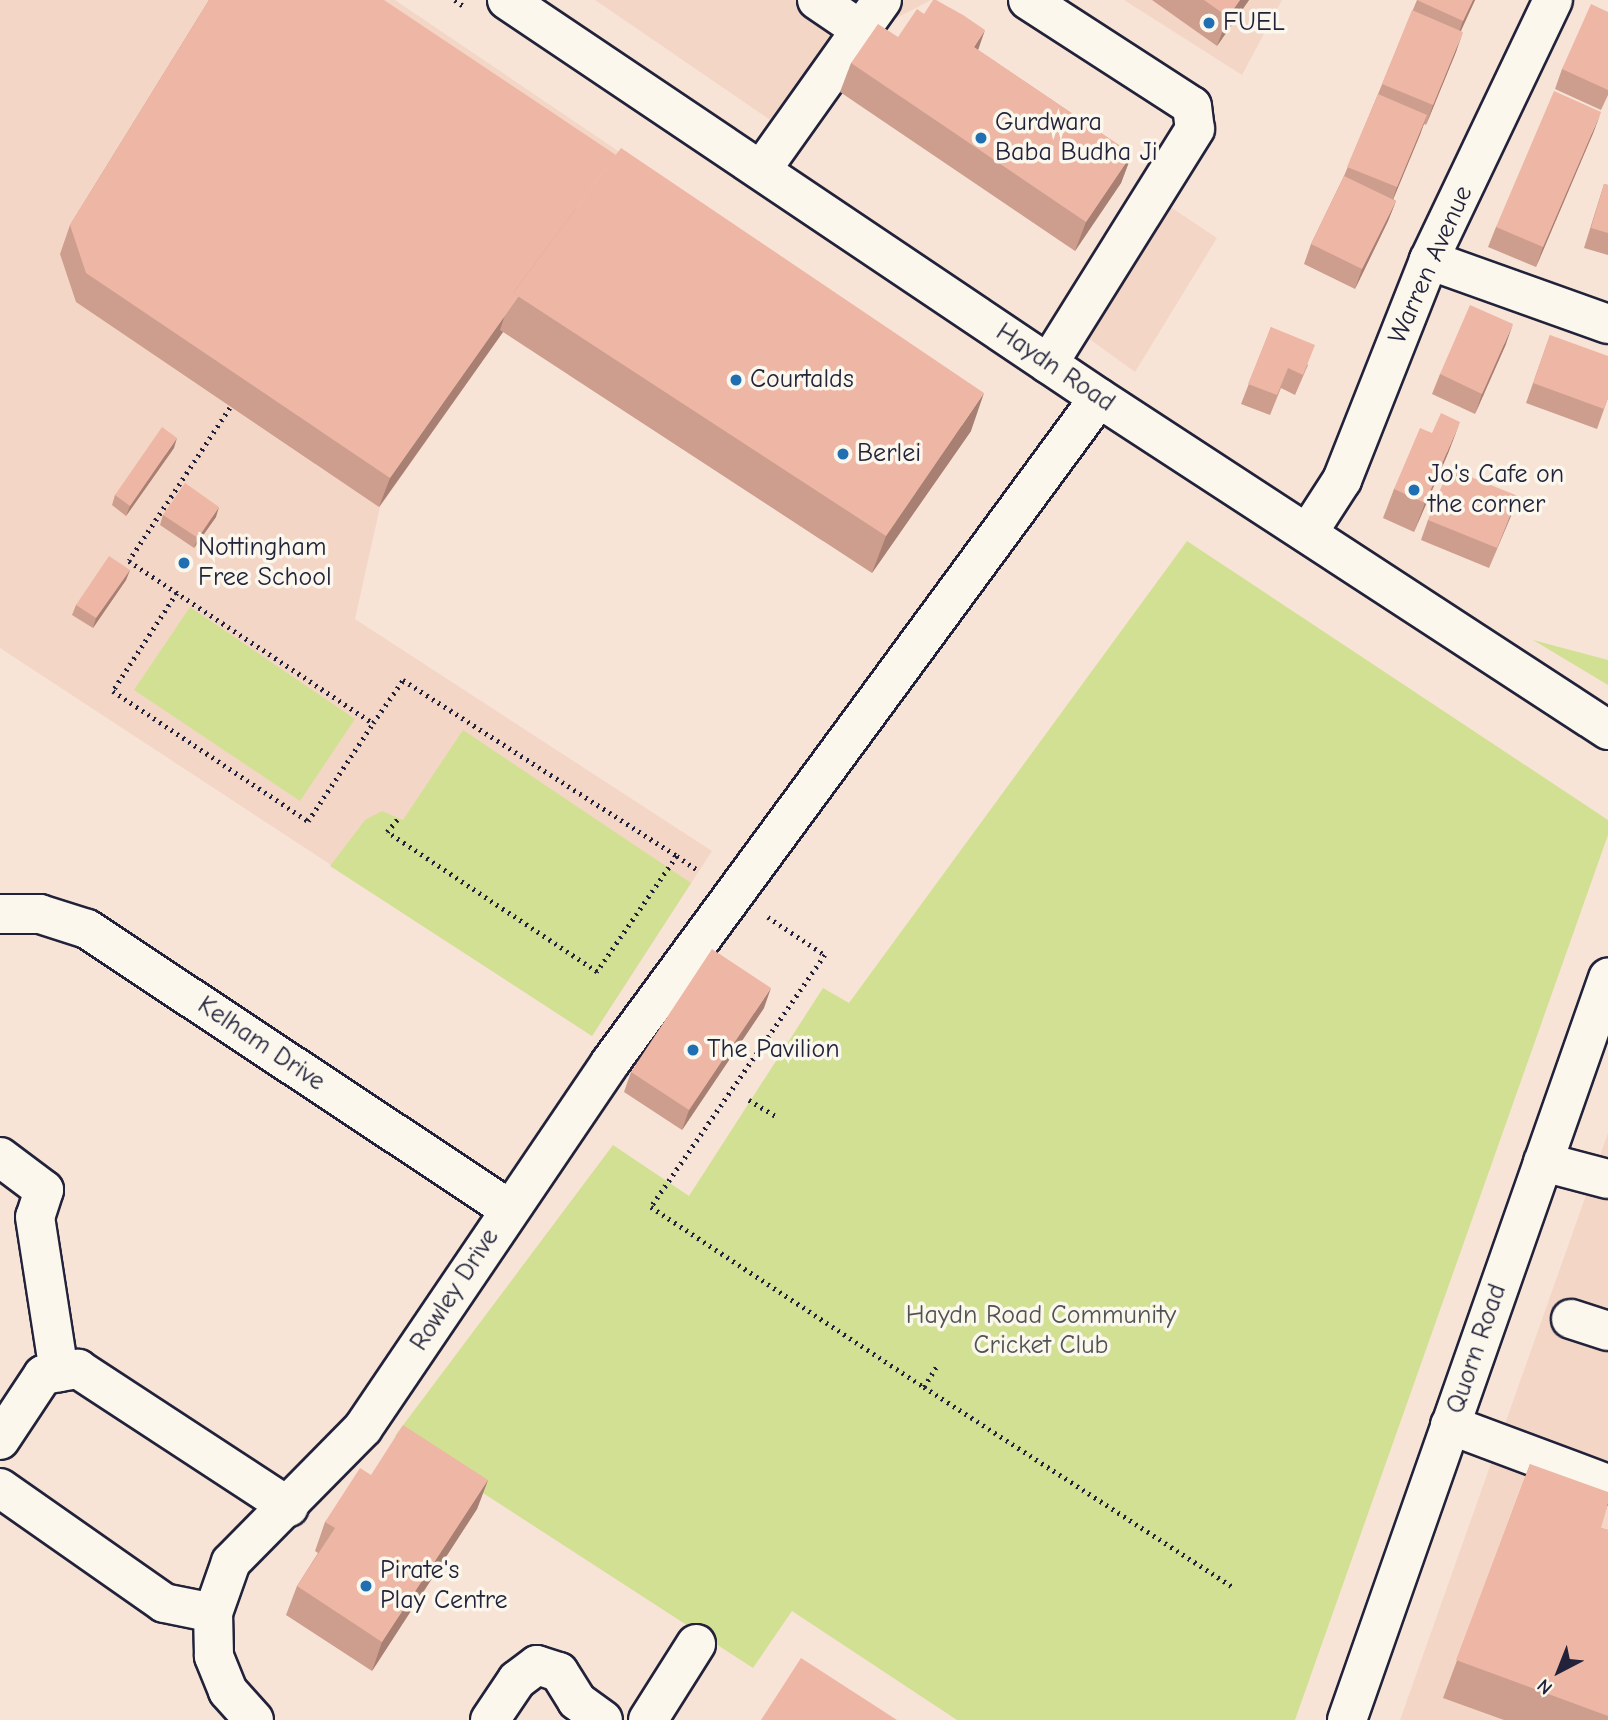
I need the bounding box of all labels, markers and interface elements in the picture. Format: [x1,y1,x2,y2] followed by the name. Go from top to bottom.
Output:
[1223,7,1285,39] place label: FUEL
[1201,15,1217,31] marker: FUEL
[995,107,1158,168] place label: Gurdwara Baba Budha Ji
[973,130,989,146] marker: Gurdwara Baba Budha Ji
[1382,181,1480,349] street label: Warren Avenue
[990,317,1120,419] street label: Haydn Road
[750,364,854,396] place label: Courtalds
[728,372,744,388] marker: Courtalds
[857,438,921,470] place label: Berlei
[835,446,851,462] marker: Berlei
[1428,459,1564,520] place label: Jo's Cafe on the corner
[1406,482,1422,498] marker: Jo's Cafe on the corner
[198,532,332,594] place label: Nottingham Free School
[176,555,192,571] marker: Nottingham Free School
[191,990,331,1098] street label: Kelham Drive
[707,1034,840,1066] place label: The Pavilion
[685,1042,701,1058] marker: The Pavilion
[404,1223,506,1357] street label: Rowley Drive
[1440,1280,1514,1418] street label: Quorn Road
[906,1300,1176,1362] park label: Haydn Road Community Cricket Club
[380,1555,508,1616] place label: Pirate's Play Centre
[358,1578,374,1594] marker: Pirate's Play Centre
[1524,1636,1594,1706] north arrow
[1533,1674,1557,1699] text: N

